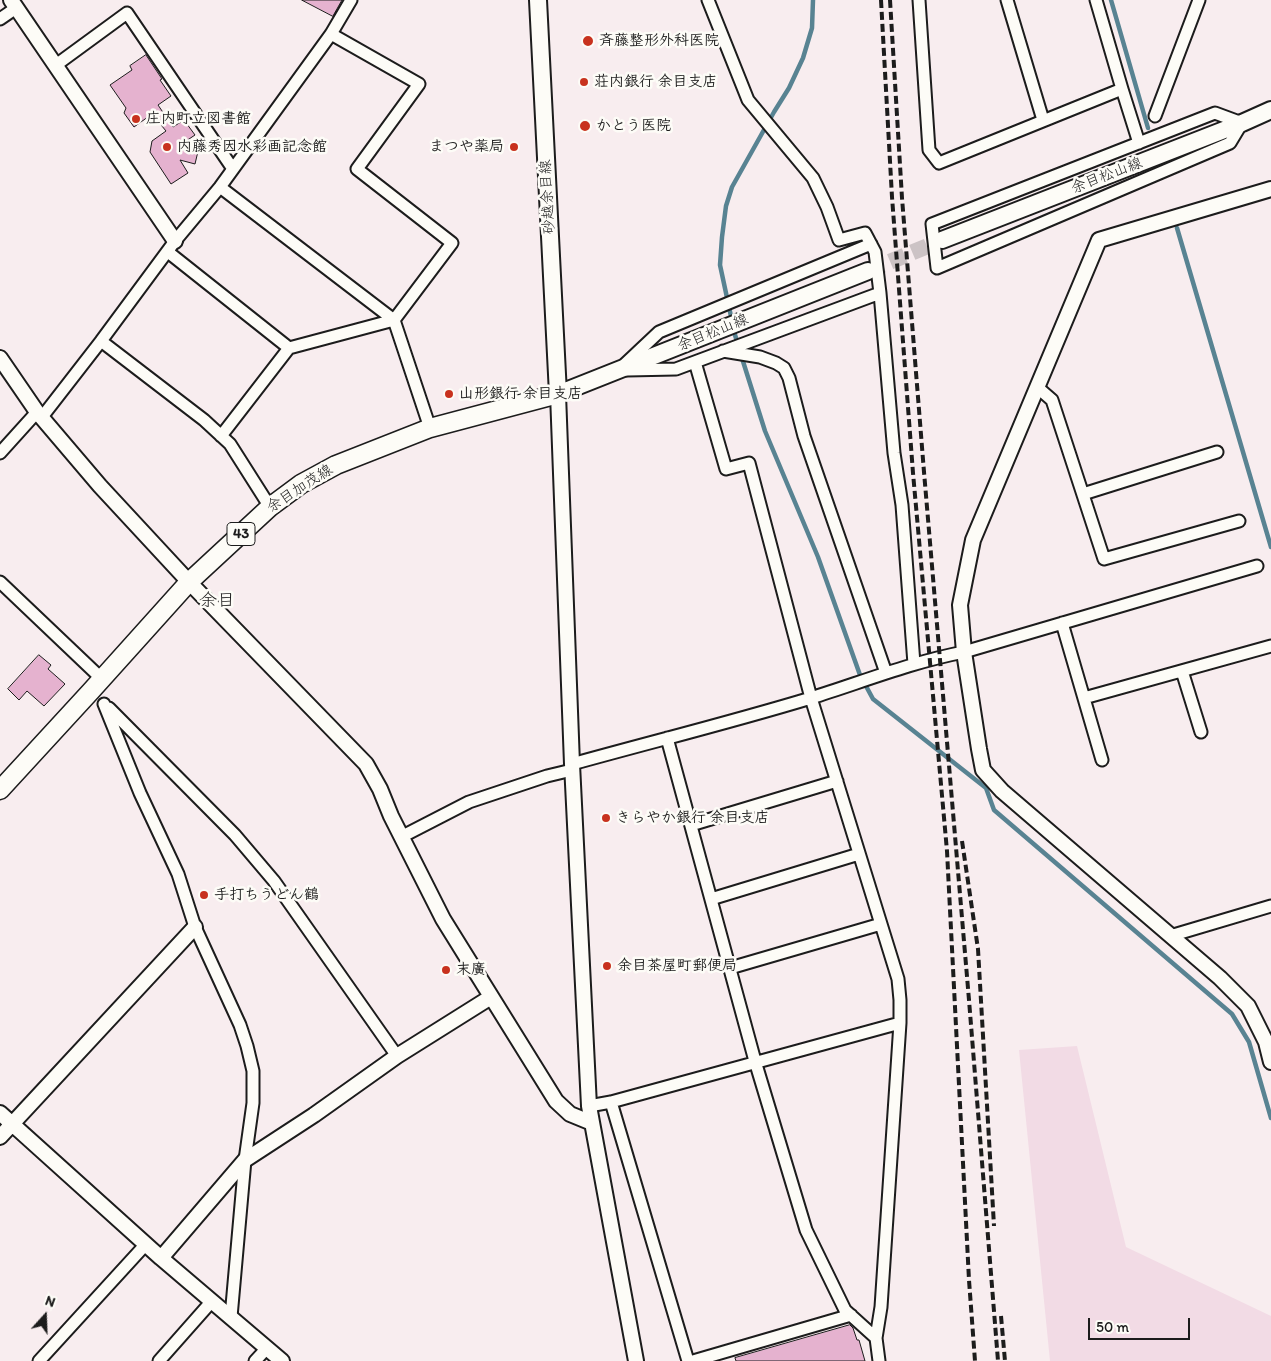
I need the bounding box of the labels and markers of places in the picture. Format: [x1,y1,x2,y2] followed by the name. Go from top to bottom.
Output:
[599,32,719,50] place label: 斉藤整形外科医院
[581,34,595,48] marker: 斉藤整形外科医院
[594,73,717,91] place label: 荘内銀行 余目支店
[578,76,590,88] marker: 荘内銀行 余目支店
[146,110,251,128] place label: 庄内町立図書館
[130,113,142,125] marker: 庄内町立図書館
[596,117,671,135] place label: かとう医院
[578,119,592,133] marker: かとう医院
[177,138,327,156] place label: 内藤秀因水彩画記念館
[429,138,504,156] place label: まつや薬局
[161,141,173,153] marker: 内藤秀因水彩画記念館
[508,141,520,153] marker: まつや薬局
[459,385,582,403] place label: 山形銀行 余目支店
[443,388,455,400] marker: 山形銀行 余目支店
[616,809,769,827] place label: きらやか銀行 余目支店
[600,812,612,824] marker: きらやか銀行 余目支店
[214,886,319,904] place label: 手打ちうどん鶴
[198,889,210,901] marker: 手打ちうどん鶴
[617,957,737,975] place label: 余目茶屋町郵便局
[601,960,613,972] marker: 余目茶屋町郵便局
[456,961,486,979] place label: 末廣
[440,964,452,976] marker: 末廣

